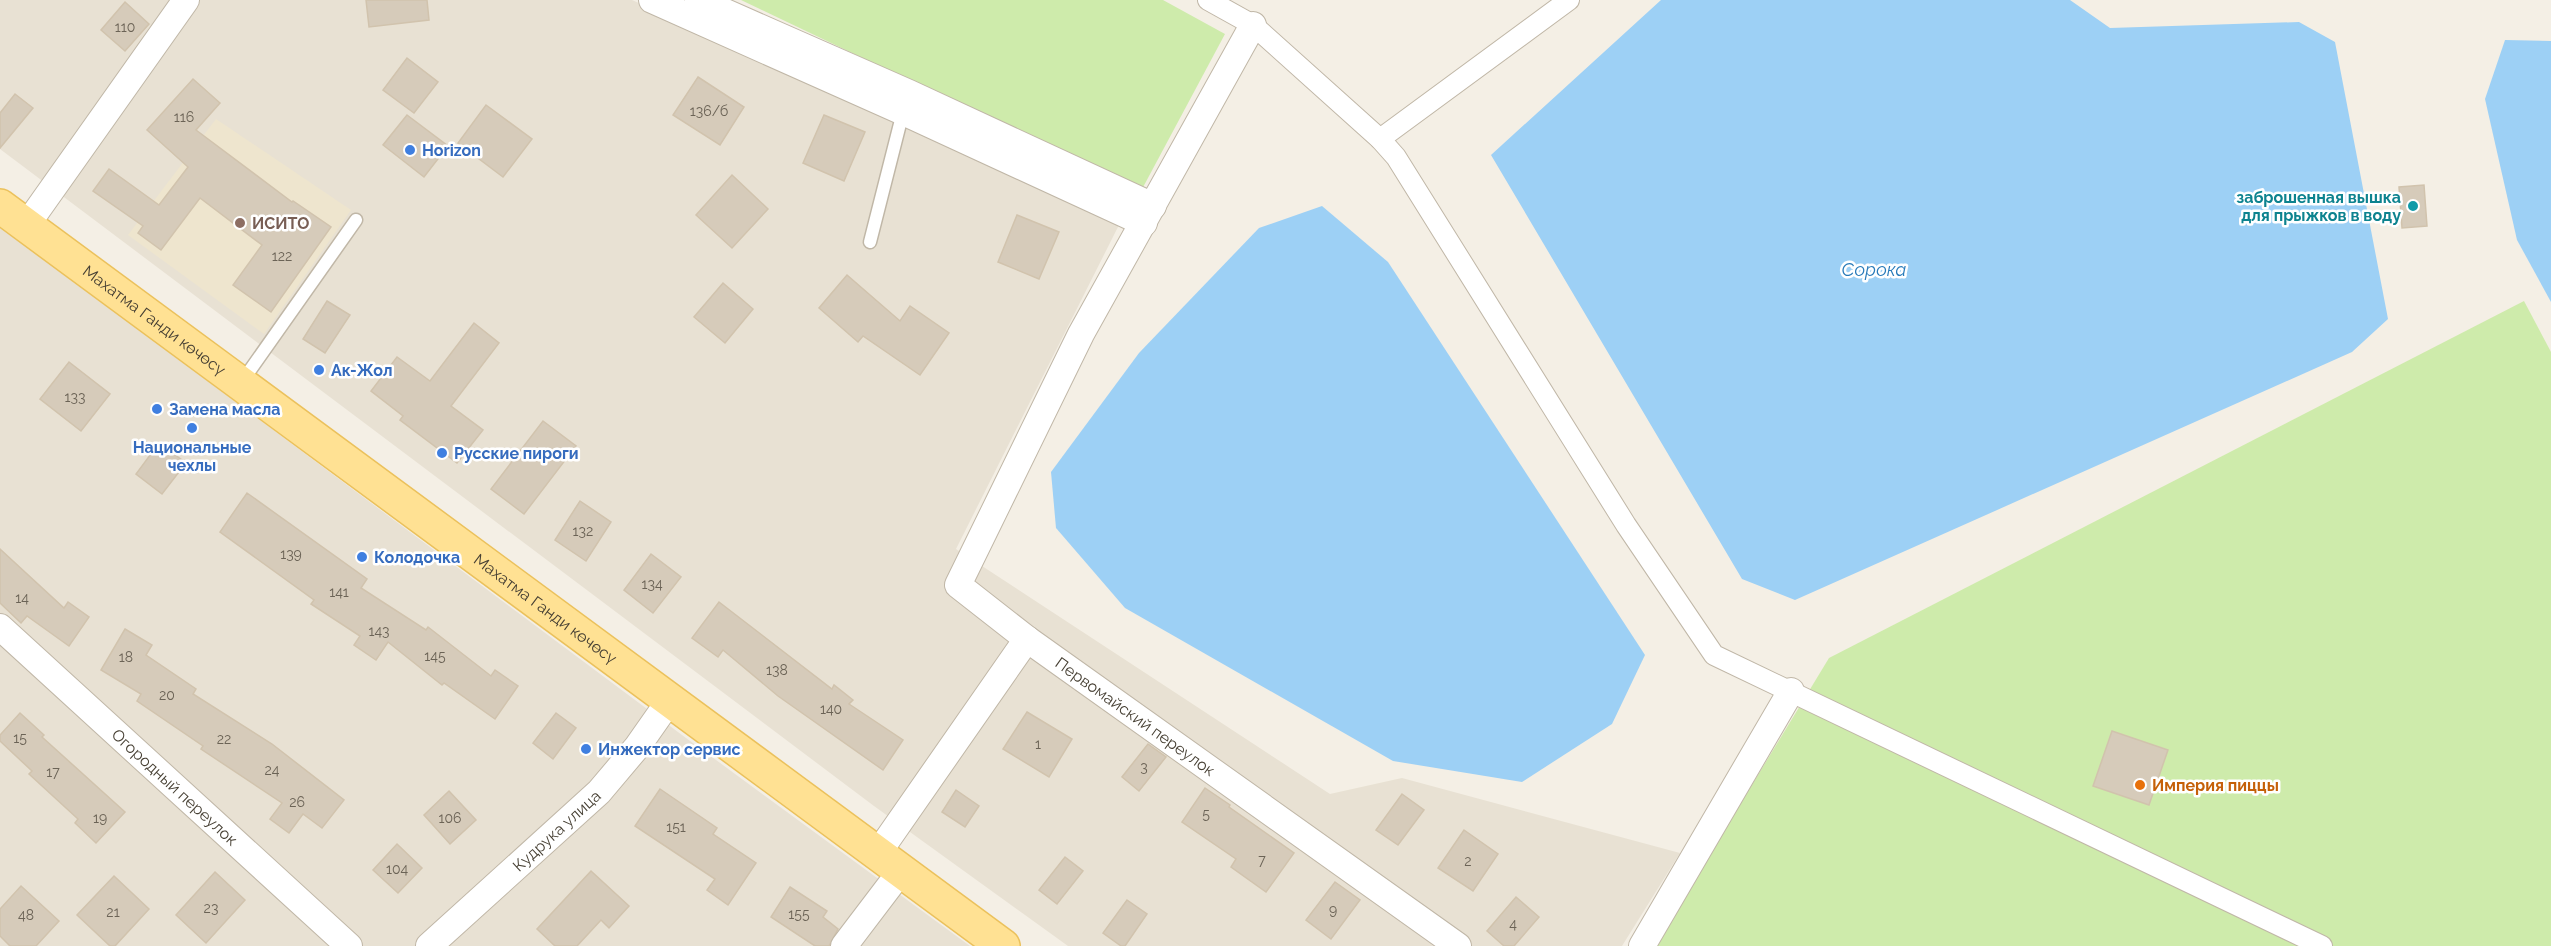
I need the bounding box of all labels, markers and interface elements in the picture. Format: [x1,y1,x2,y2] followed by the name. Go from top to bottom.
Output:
[115,19,135,35] house number: 110
[690,103,728,119] house number: 136/б
[174,109,194,125] house number: 116
[422,141,481,160] place label: Horizon
[403,143,417,157] marker: Horizon
[2236,188,2401,225] place label: заброшенная вышка для прыжков в воду
[2406,199,2420,213] marker: заброшенная вышка для прыжков в воду
[252,214,309,233] place label: ИСИТО
[233,216,247,230] marker: ИСИТО
[272,248,292,264] house number: 122
[1842,259,1907,280] water label: Сорока
[79,261,230,379] street label: Махатма Ганди көчөсү
[331,361,392,380] place label: Ак-Жол
[312,363,326,377] marker: Ак-Жол
[65,389,85,405] house number: 133
[169,400,280,419] place label: Замена масла
[150,402,164,416] marker: Замена масла
[185,421,199,435] marker: Национальные чехлы
[133,438,252,475] place label: Национальные чехлы
[454,444,579,463] place label: Русские пироги
[435,446,449,460] marker: Русские пироги
[573,523,593,539] house number: 132
[280,546,302,562] house number: 139
[374,548,460,567] place label: Колодочка
[355,550,369,564] marker: Колодочка
[470,550,621,668] street label: Махатма Ганди көчөсү
[641,576,663,592] house number: 134
[329,584,349,600] house number: 141
[15,590,29,606] house number: 14
[368,623,390,639] house number: 143
[424,648,446,664] house number: 145
[119,649,133,665] house number: 18
[1052,653,1219,780] street label: Первомайский переулок
[766,662,788,678] house number: 138
[159,687,175,703] house number: 20
[820,701,842,717] house number: 140
[108,725,242,849] street label: Огородный переулок
[13,730,27,746] house number: 15
[217,731,231,747] house number: 22
[1035,736,1041,752] house number: 1
[598,740,741,759] place label: Инжектор сервис
[579,742,593,756] marker: Инжектор сервис
[1140,759,1148,775] house number: 3
[265,762,280,778] house number: 24
[46,764,60,780] house number: 17
[2152,776,2279,795] place label: Империя пиццы
[2133,778,2147,792] marker: Империя пиццы
[509,786,604,875] street label: Кудрука улица
[289,794,305,810] house number: 26
[1202,806,1210,822] house number: 5
[93,810,107,826] house number: 19
[438,810,462,826] house number: 106
[666,819,686,835] house number: 151
[1258,852,1266,868] house number: 7
[1464,853,1472,869] house number: 2
[386,861,408,877] house number: 104
[204,900,218,916] house number: 23
[1329,902,1337,918] house number: 9
[106,904,120,920] house number: 21
[788,906,810,922] house number: 155
[18,907,34,923] house number: 48
[1509,916,1517,932] house number: 4

